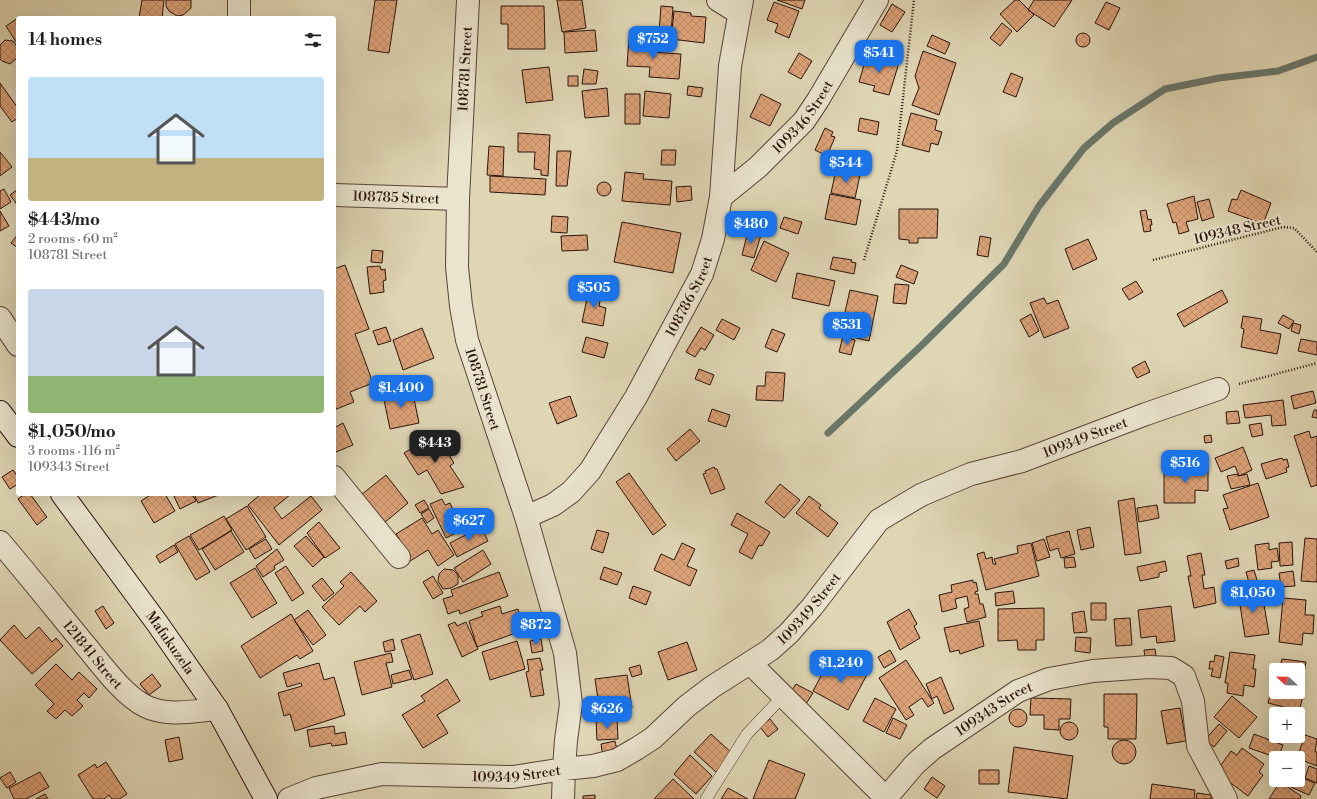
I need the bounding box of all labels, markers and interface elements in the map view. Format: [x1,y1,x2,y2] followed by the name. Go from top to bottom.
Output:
[454,26,477,112] street label: 108781 Street
[629,26,677,60] pin: $752
[28,29,102,51] text: 14 homes
[302,29,324,51] icon: filters
[637,31,669,47] text: $752
[855,40,903,74] pin: $541
[864,45,894,61] text: $541
[768,77,838,158] street label: 109346 Street
[140,103,212,175] icon: home
[822,150,870,184] pin: $544
[829,155,863,171] text: $544
[352,188,440,208] street label: 108785 Street
[28,209,100,231] text: $443/mo
[727,211,775,245] pin: $480
[1192,211,1283,249] street label: 109348 Street
[734,216,768,232] text: $480
[28,231,118,247] text: 2 rooms · 60 m²
[28,247,107,263] text: 108781 Street
[662,254,717,340] street label: 108786 Street
[570,275,618,309] pin: $505
[577,280,611,296] text: $505
[823,312,871,346] pin: $531
[140,315,212,387] icon: home
[832,317,862,333] text: $531
[460,346,504,433] street label: 108781 Street
[368,375,434,409] pin: $1,400
[378,380,424,396] text: $1,400
[1040,414,1130,462] street label: 109349 Street
[28,421,116,443] text: $1,050/mo
[411,430,459,464] pin: $443
[418,435,452,451] text: $443
[28,443,120,459] text: 3 rooms · 116 m²
[1161,450,1209,484] pin: $516
[1170,455,1200,471] text: $516
[28,459,110,475] text: 109343 Street
[445,508,493,542] pin: $627
[453,513,485,529] text: $627
[774,569,845,649] street label: 109349 Street
[1220,580,1286,614] pin: $1,050
[1230,585,1276,601] text: $1,050
[141,608,199,679] street label: Mafukuzela
[512,612,560,646] pin: $872
[58,617,126,694] street label: 121841 Street
[520,617,552,633] text: $872
[808,650,874,684] pin: $1,240
[819,655,863,671] text: $1,240
[1269,663,1305,699] north arrow
[1269,663,1305,787] map controls
[952,678,1035,741] street label: 109343 Street
[583,696,631,730] pin: $626
[591,701,623,717] text: $626
[1269,707,1305,743] button: +
[1269,751,1305,787] button: −
[472,762,562,787] street label: 109349 Street

